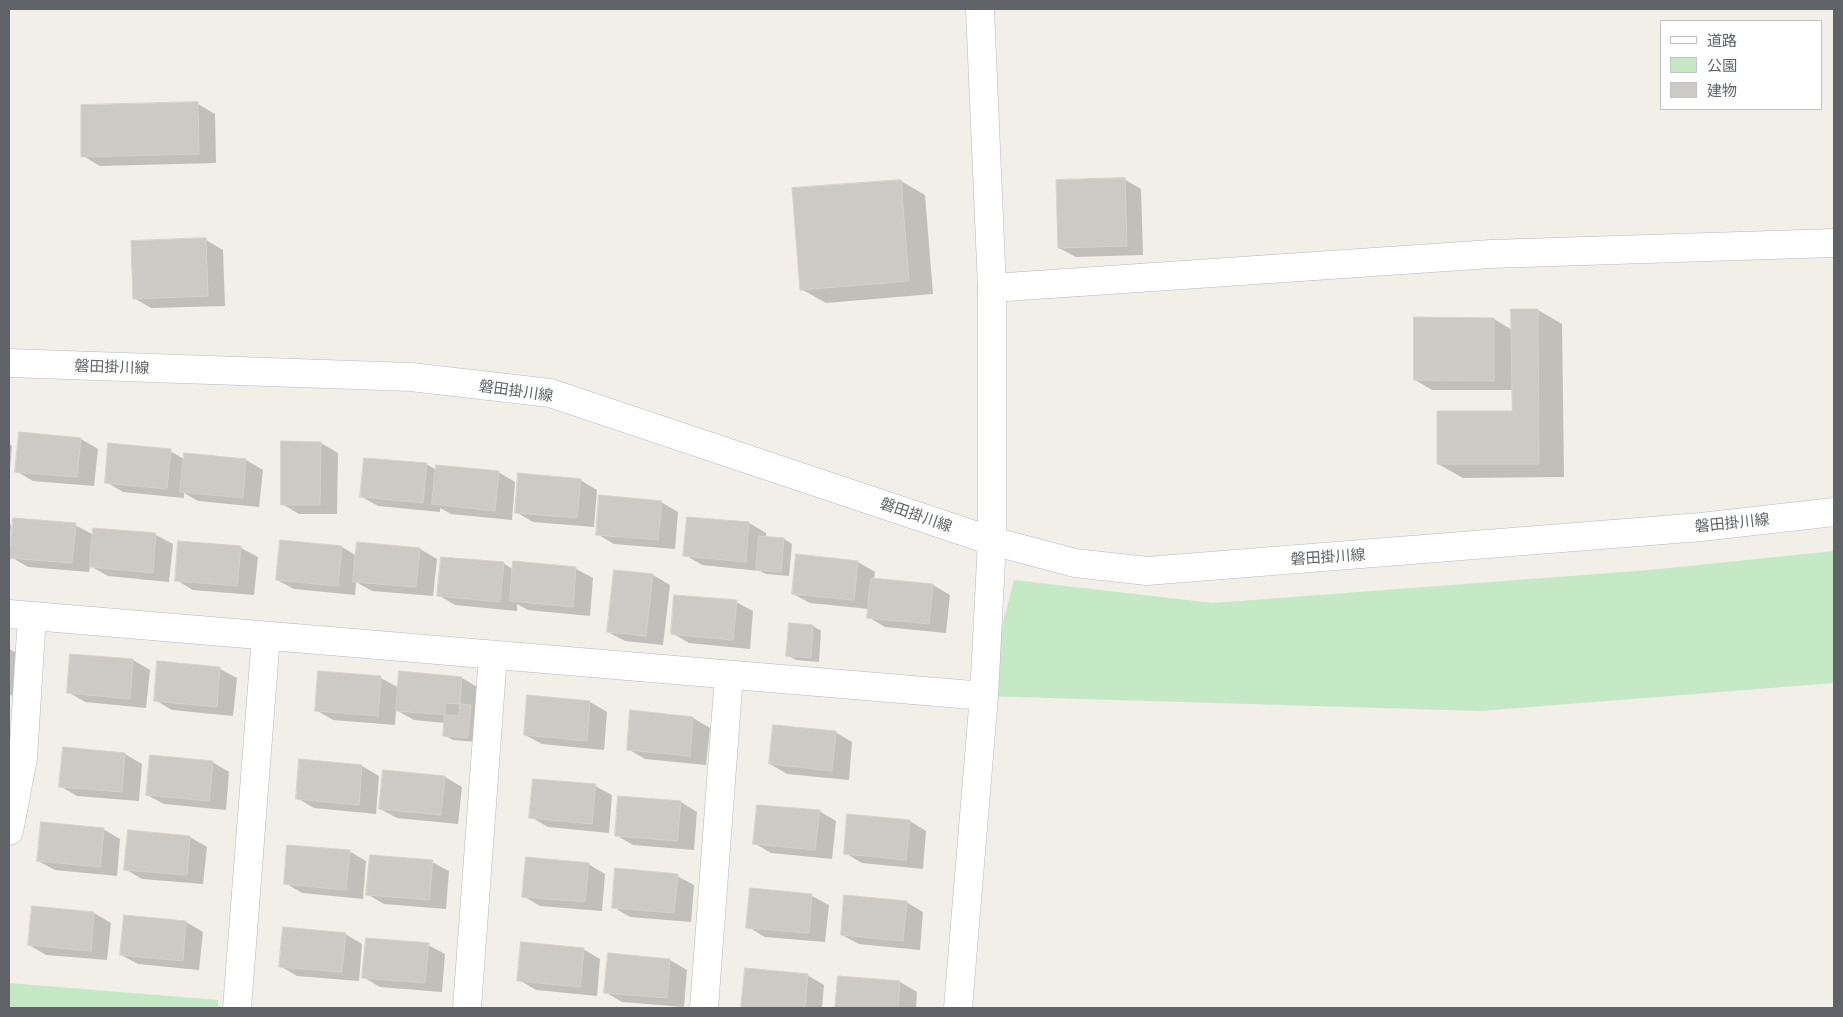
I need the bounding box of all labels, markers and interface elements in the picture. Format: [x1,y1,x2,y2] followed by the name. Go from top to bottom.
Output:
[1660,20,1823,110] legend
[1707,32,1737,49] text: 道路
[1707,57,1737,74] text: 公園
[1707,82,1737,99] text: 建物
[74,357,150,377] street label: 磐田掛川線
[478,377,554,405] street label: 磐田掛川線
[878,494,954,536] street label: 磐田掛川線
[1694,510,1770,536] street label: 磐田掛川線
[1290,545,1366,569] street label: 磐田掛川線

